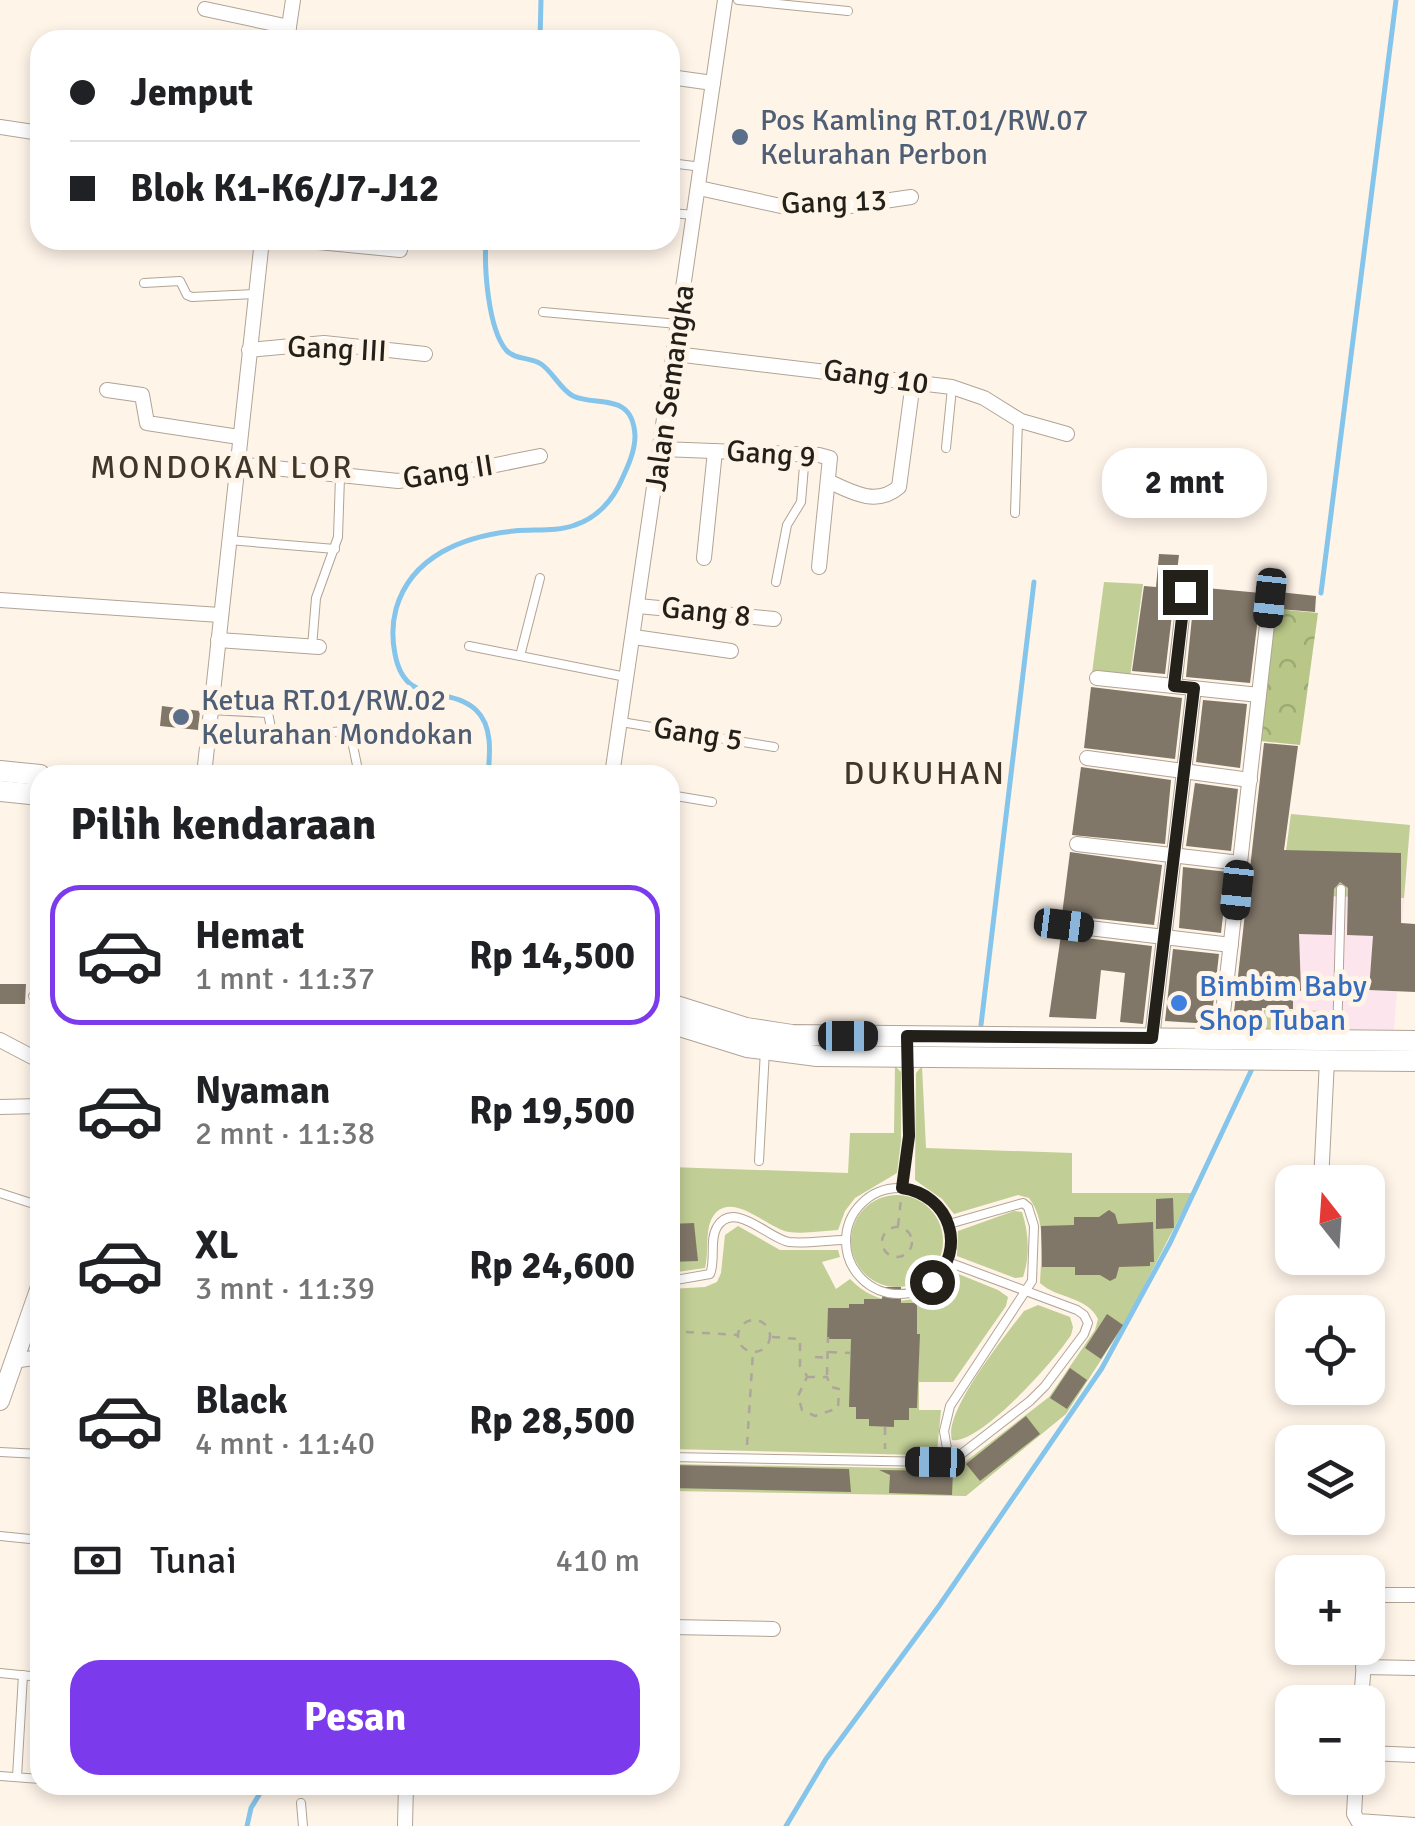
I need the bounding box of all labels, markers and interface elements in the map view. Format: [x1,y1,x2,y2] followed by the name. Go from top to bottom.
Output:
[130,69,253,116] text: Jemput
[760,102,1089,173] place label: Pos Kamling RT.01/RW.07 Kelurahan Perbon
[729,126,751,148] marker: Pos Kamling RT.01/RW.07 Kelurahan Perbon
[130,165,439,212] text: Blok K1-K6/J7-J12
[781,182,887,222] street label: Gang 13
[637,282,703,494] street label: Jalan Semangka
[286,328,388,370] street label: Gang III
[821,351,931,403] street label: Gang 10
[725,432,817,476] street label: Gang 9
[400,447,496,497] street label: Gang II
[1102,447,1268,517] callout: 2 mnt
[90,448,354,487] district label: MONDOKAN LOR
[1145,463,1224,502] text: 2 mnt
[1252,567,1288,629] car
[1163,570,1208,615] route end
[660,589,752,635] street label: Gang 8
[201,682,473,753] place label: Ketua RT.01/RW.02 Kelurahan Mondokan
[170,706,192,728] marker: Ketua RT.01/RW.02 Kelurahan Mondokan
[651,709,745,759] street label: Gang 5
[844,754,1006,793] district label: DUKUHAN
[70,797,376,852] text: Pilih kendaraan
[1219,859,1255,921] car
[1032,906,1096,944] car
[75,910,165,1000] icon: car
[195,912,304,959] text: Hemat
[469,932,635,979] text: Rp 14,500
[195,959,375,998] text: 1 mnt · 11:37
[1199,968,1367,1039] place label: Bimbim Baby Shop Tuban
[1168,992,1190,1014] marker: Bimbim Baby Shop Tuban
[818,1021,878,1051] car
[75,1065,165,1155] icon: car
[195,1067,330,1114] text: Nyaman
[469,1087,635,1134] text: Rp 19,500
[195,1114,375,1153] text: 2 mnt · 11:38
[1275,1165,1385,1275] north arrow
[1275,1165,1385,1795] map controls
[75,1220,165,1310] icon: car
[195,1222,238,1269] text: XL
[469,1242,635,1289] text: Rp 24,600
[910,1260,955,1305] route start
[195,1269,375,1308] text: 3 mnt · 11:39
[1275,1295,1385,1405] button: locate
[75,1375,165,1465] icon: car
[195,1377,288,1424] text: Black
[469,1397,635,1444] text: Rp 28,500
[195,1424,375,1463] text: 4 mnt · 11:40
[1275,1425,1385,1535] button: layers
[905,1446,965,1478] car
[70,1533,125,1588] icon: cash
[150,1537,237,1584] text: Tunai
[556,1541,640,1580] text: 410 m
[1275,1555,1385,1665] button: +
[70,1660,640,1775] button: Pesan
[1275,1685,1385,1795] button: −

